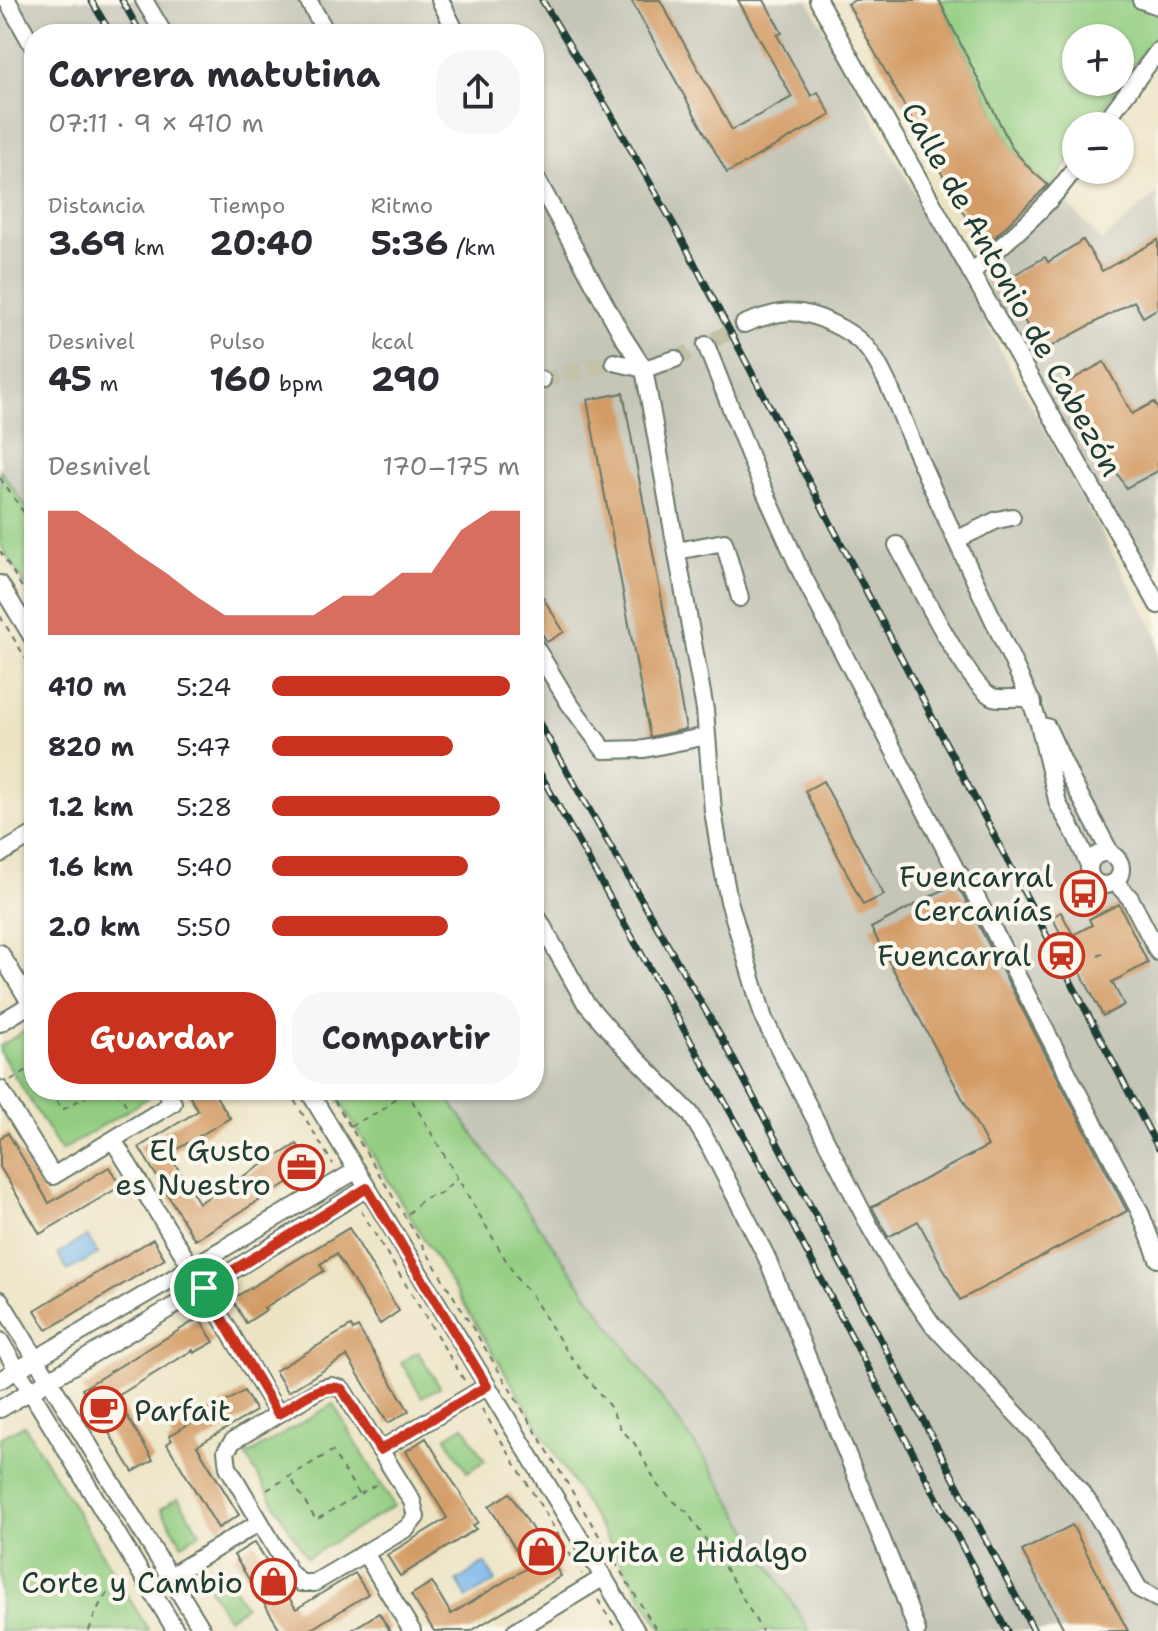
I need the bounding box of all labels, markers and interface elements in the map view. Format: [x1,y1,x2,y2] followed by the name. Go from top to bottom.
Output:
[1062,24,1134,184] map controls
[1062,24,1134,96] button: +
[48,50,380,99] text: Carrera matutina
[436,50,520,134] button: share
[892,95,1132,483] street label: Calle de Antonio de Cabezón
[48,105,264,140] text: 07:11 · 9 × 410 m
[1062,112,1134,184] button: −
[48,191,145,220] text: Distancia
[209,191,285,220] text: Tiempo
[371,191,433,220] text: Ritmo
[48,220,126,266] text: 3.69
[209,220,314,266] text: 20:40
[371,220,449,266] text: 5:36
[126,233,165,262] text: km
[449,233,495,262] text: /km
[48,327,135,356] text: Desnivel
[209,327,265,356] text: Pulso
[371,327,413,356] text: kcal
[48,356,92,402] text: 45
[209,356,271,402] text: 160
[371,356,440,402] text: 290
[92,369,118,398] text: m
[271,369,323,398] text: bpm
[48,448,150,483] text: Desnivel
[383,448,520,483] text: 170–175 m
[48,669,126,704] text: 410 m
[176,669,231,704] text: 5:24
[48,729,134,764] text: 820 m
[176,729,231,764] text: 5:47
[48,789,133,824] text: 1.2 km
[176,789,232,824] text: 5:28
[48,849,133,884] text: 1.6 km
[176,849,233,884] text: 5:40
[899,856,1053,931] place label: Fuencarral Cercanías
[1060,869,1108,917] bus stop icon: Fuencarral Cercanías
[48,909,140,944] text: 2.0 km
[176,909,231,944] text: 5:50
[1038,931,1086,979] station icon: Fuencarral
[877,935,1031,976] place label: Fuencarral
[48,992,276,1084] button: Guardar
[292,992,520,1084] button: Compartir
[115,1130,271,1205] place label: El Gusto es Nuestro
[278,1143,326,1191] office icon: El Gusto es Nuestro
[170,1254,238,1322] pin
[182,1266,226,1310] icon: arrive
[79,1386,127,1434] cafe icon: Parfait
[134,1390,231,1431] place label: Parfait
[517,1527,565,1575] shop icon: Zurita e Hidalgo
[572,1531,808,1572] place label: Zurita e Hidalgo
[250,1558,298,1606] shop icon: Corte y Cambio
[21,1562,243,1603] place label: Corte y Cambio

